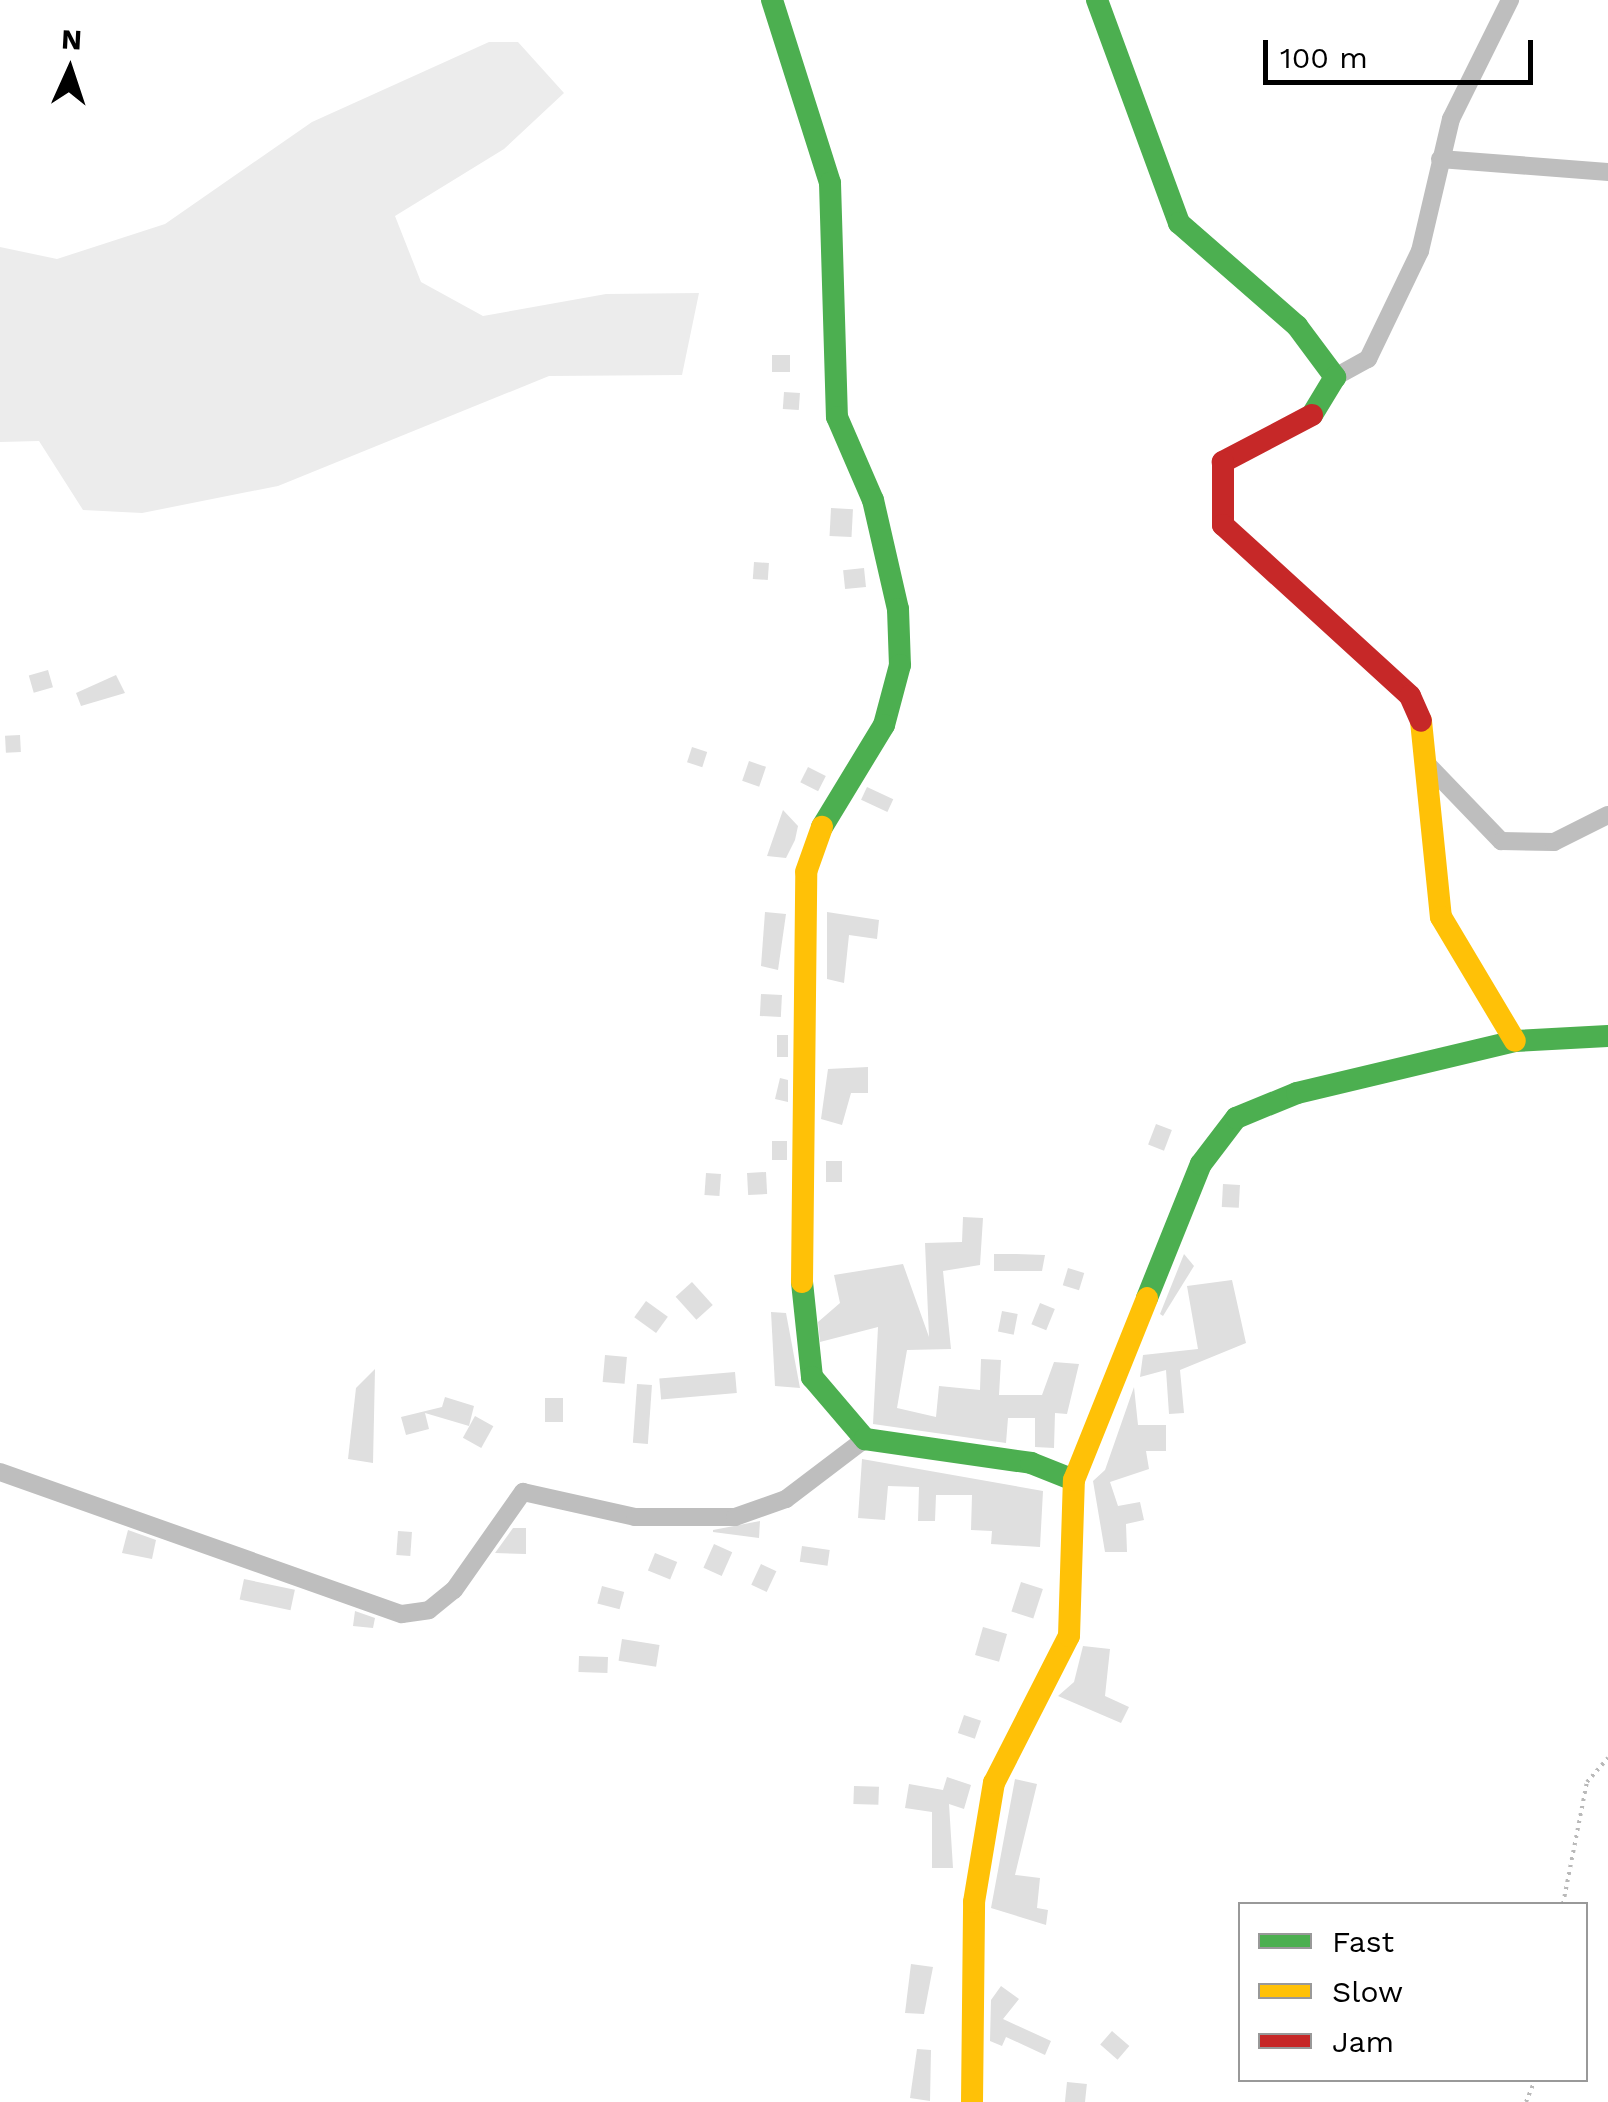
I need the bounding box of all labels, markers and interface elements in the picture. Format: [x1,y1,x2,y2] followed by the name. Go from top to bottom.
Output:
[20,20,120,120] north arrow
[1268,20,1538,82] scale bar
[60,23,83,57] text: N
[1280,40,1368,75] text: 100 m
[1238,1902,1588,2082] legend
[1332,1924,1394,1959] text: Fast
[1332,1974,1403,2009] text: Slow
[1332,2024,1394,2059] text: Jam

